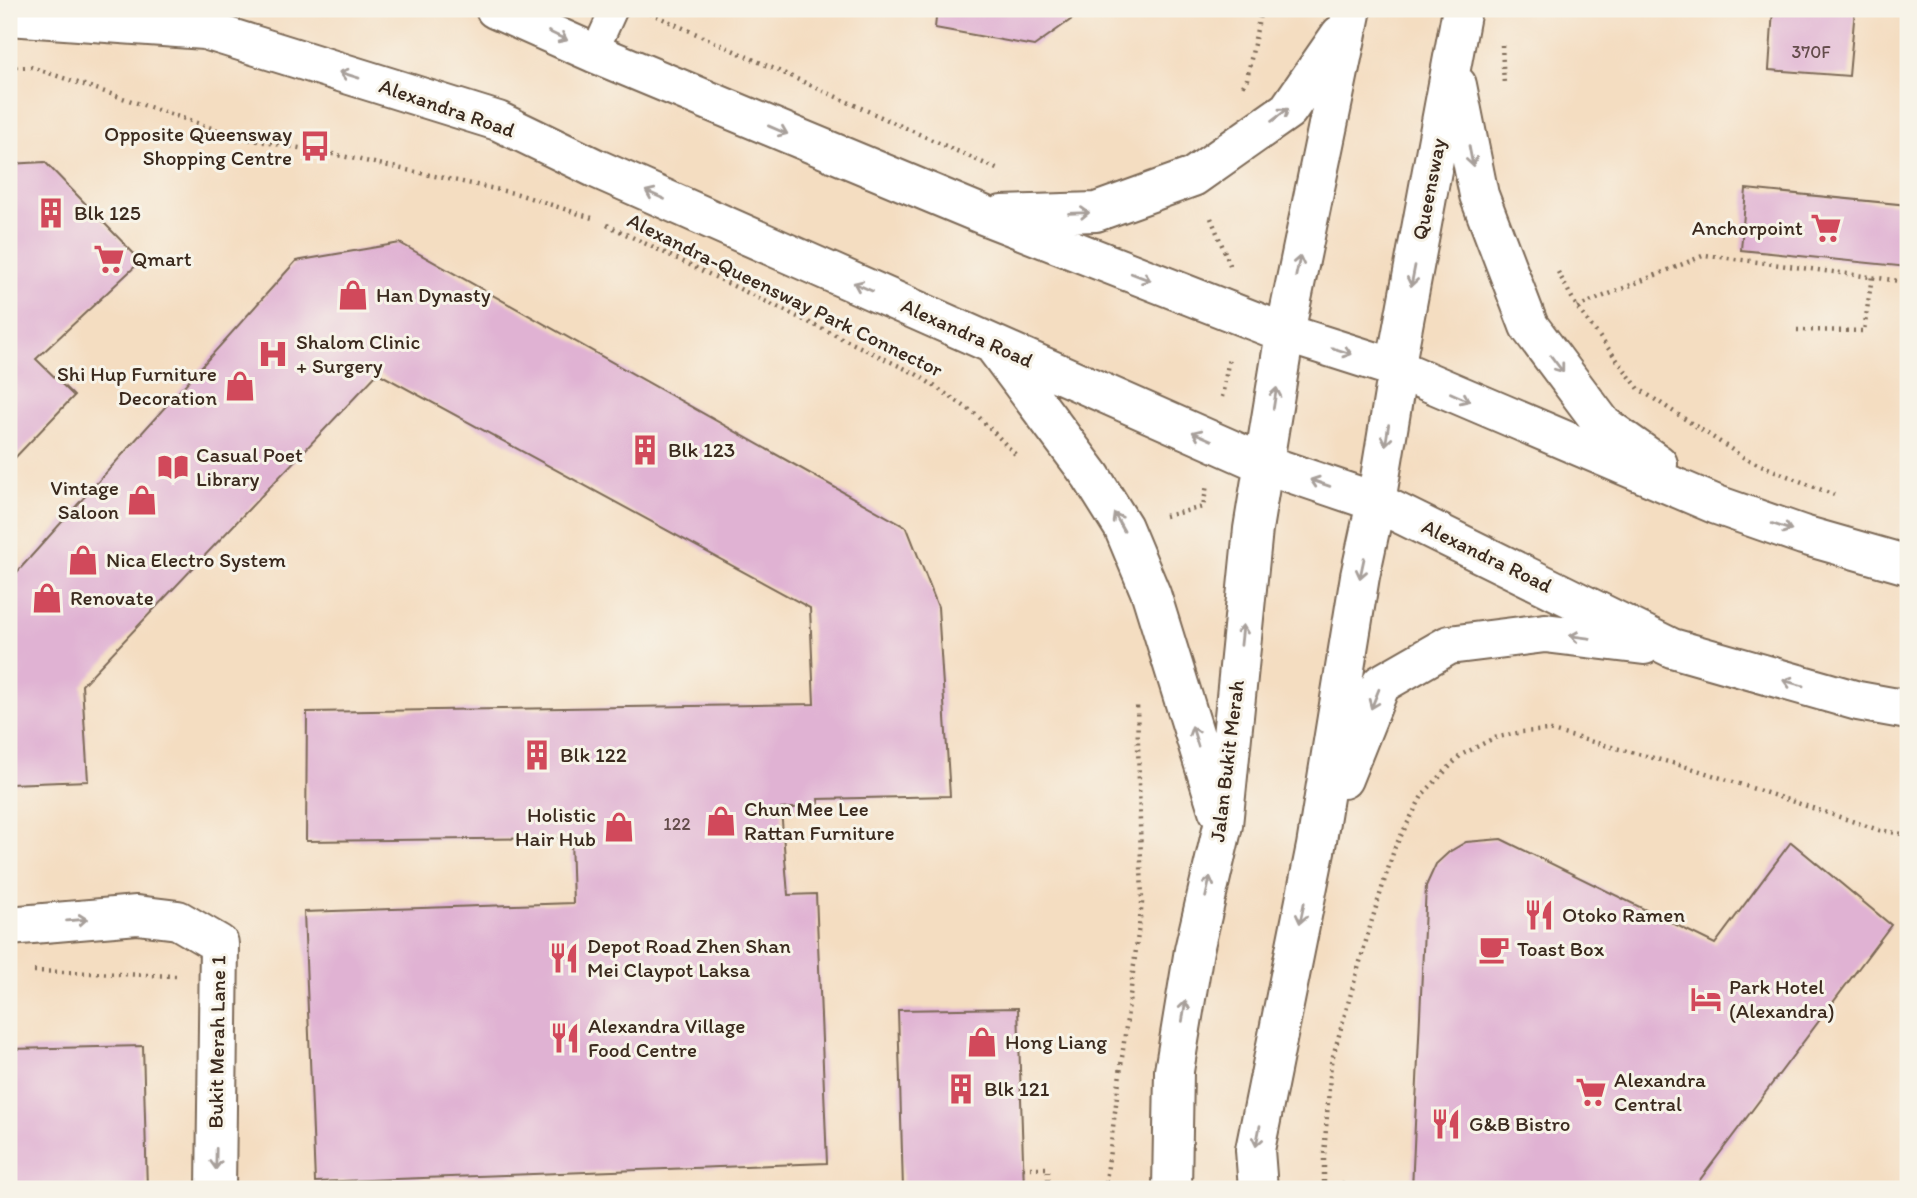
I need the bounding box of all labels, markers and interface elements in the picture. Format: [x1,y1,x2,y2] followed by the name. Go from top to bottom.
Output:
[547,31,568,44] one-way arrow
[1791,41,1831,63] house number: 370F
[338,67,360,80] one-way arrow
[376,73,519,143] street label: Alexandra Road
[1270,108,1289,123] one-way arrow
[104,121,292,170] place label: Opposite Queensway Shopping Centre
[766,124,788,137] one-way arrow
[298,129,332,163] bus stop icon: Opposite Queensway Shopping Centre
[1406,136,1451,242] street label: Queensway
[1464,144,1478,167] one-way arrow
[645,188,666,201] one-way arrow
[34,196,68,230] building icon: Blk 125
[74,200,141,225] place label: Blk 125
[1067,206,1090,219] one-way arrow
[624,207,947,382] street label: Alexandra-Queensway Park Connector
[1809,211,1843,245] supermarket icon: Anchorpoint
[1692,215,1803,240] place label: Anchorpoint
[92,242,126,276] supermarket icon: Qmart
[132,246,192,271] place label: Qmart
[1292,255,1306,278] one-way arrow
[1405,264,1419,287] one-way arrow
[1129,271,1151,284] one-way arrow
[336,278,370,312] shop icon: Han Dynasty
[853,280,874,293] one-way arrow
[376,282,491,307] place label: Han Dynasty
[897,292,1038,373] street label: Alexandra Road
[296,329,420,378] place label: Shalom Clinic + Surgery
[256,337,290,371] hospital icon: Shalom Clinic + Surgery
[1330,346,1352,358] one-way arrow
[1550,354,1565,372] one-way arrow
[57,361,217,410] place label: Shi Hup Furniture Decoration
[223,369,257,403] shop icon: Shi Hup Furniture Decoration
[1269,387,1282,410] one-way arrow
[1449,391,1471,404] one-way arrow
[1380,423,1393,446] one-way arrow
[1192,429,1213,442] one-way arrow
[628,433,662,467] building icon: Blk 123
[668,437,735,462] place label: Blk 123
[196,442,303,491] place label: Casual Poet Library
[156,450,190,484] library icon: Casual Poet Library
[50,475,119,524] place label: Vintage Saloon
[1310,476,1332,488] one-way arrow
[125,483,159,517] shop icon: Vintage Saloon
[1112,513,1126,533] one-way arrow
[1418,513,1557,598] street label: Alexandra Road
[1770,522,1792,534] one-way arrow
[66,543,100,577] shop icon: Nica Electro System
[106,547,286,572] place label: Nica Electro System
[1354,556,1368,579] one-way arrow
[30,581,64,615] shop icon: Renovate
[70,585,154,610] place label: Renovate
[1236,624,1249,647] one-way arrow
[1570,630,1592,643] one-way arrow
[1782,675,1804,688] one-way arrow
[1204,678,1249,843] street label: Jalan Bukit Merah
[1367,688,1380,710] one-way arrow
[1188,726,1201,748] one-way arrow
[520,738,554,772] building icon: Blk 122
[560,742,627,767] place label: Blk 122
[744,796,895,845] place label: Chun Mee Lee Rattan Furniture
[515,802,596,851] place label: Holistic Hair Hub
[704,804,738,838] shop icon: Chun Mee Lee Rattan Furniture
[602,810,636,844] shop icon: Holistic Hair Hub
[663,813,691,835] house number: 122
[1202,877,1215,899] one-way arrow
[1522,898,1556,932] restaurant icon: Otoko Ramen
[1295,901,1309,924] one-way arrow
[1562,902,1685,927] place label: Otoko Ramen
[65,913,88,926] one-way arrow
[1477,932,1511,966] cafe icon: Toast Box
[587,933,791,982] place label: Depot Road Zhen Shan Mei Claypot Laksa
[1517,936,1605,961] place label: Toast Box
[547,941,581,975] restaurant icon: Depot Road Zhen Shan Mei Claypot Laksa
[202,955,231,1129] street label: Bukit Merah Lane 1
[1729,974,1835,1023] place label: Park Hotel (Alexandra)
[1689,982,1723,1016] hotel icon: Park Hotel (Alexandra)
[1178,1000,1191,1023] one-way arrow
[588,1013,745,1062] place label: Alexandra Village Food Centre
[548,1021,582,1055] restaurant icon: Alexandra Village Food Centre
[965,1025,999,1059] shop icon: Hong Liang
[1005,1029,1107,1054] place label: Hong Liang
[1614,1067,1706,1116] place label: Alexandra Central
[944,1072,978,1106] building icon: Blk 121
[1574,1075,1608,1109] supermarket icon: Alexandra Central
[984,1076,1050,1101] place label: Blk 121
[1429,1107,1463,1141] restaurant icon: G&B Bistro
[1469,1111,1570,1136] place label: G&B Bistro
[1251,1124,1264,1147] one-way arrow
[209,1147,223,1170] one-way arrow

